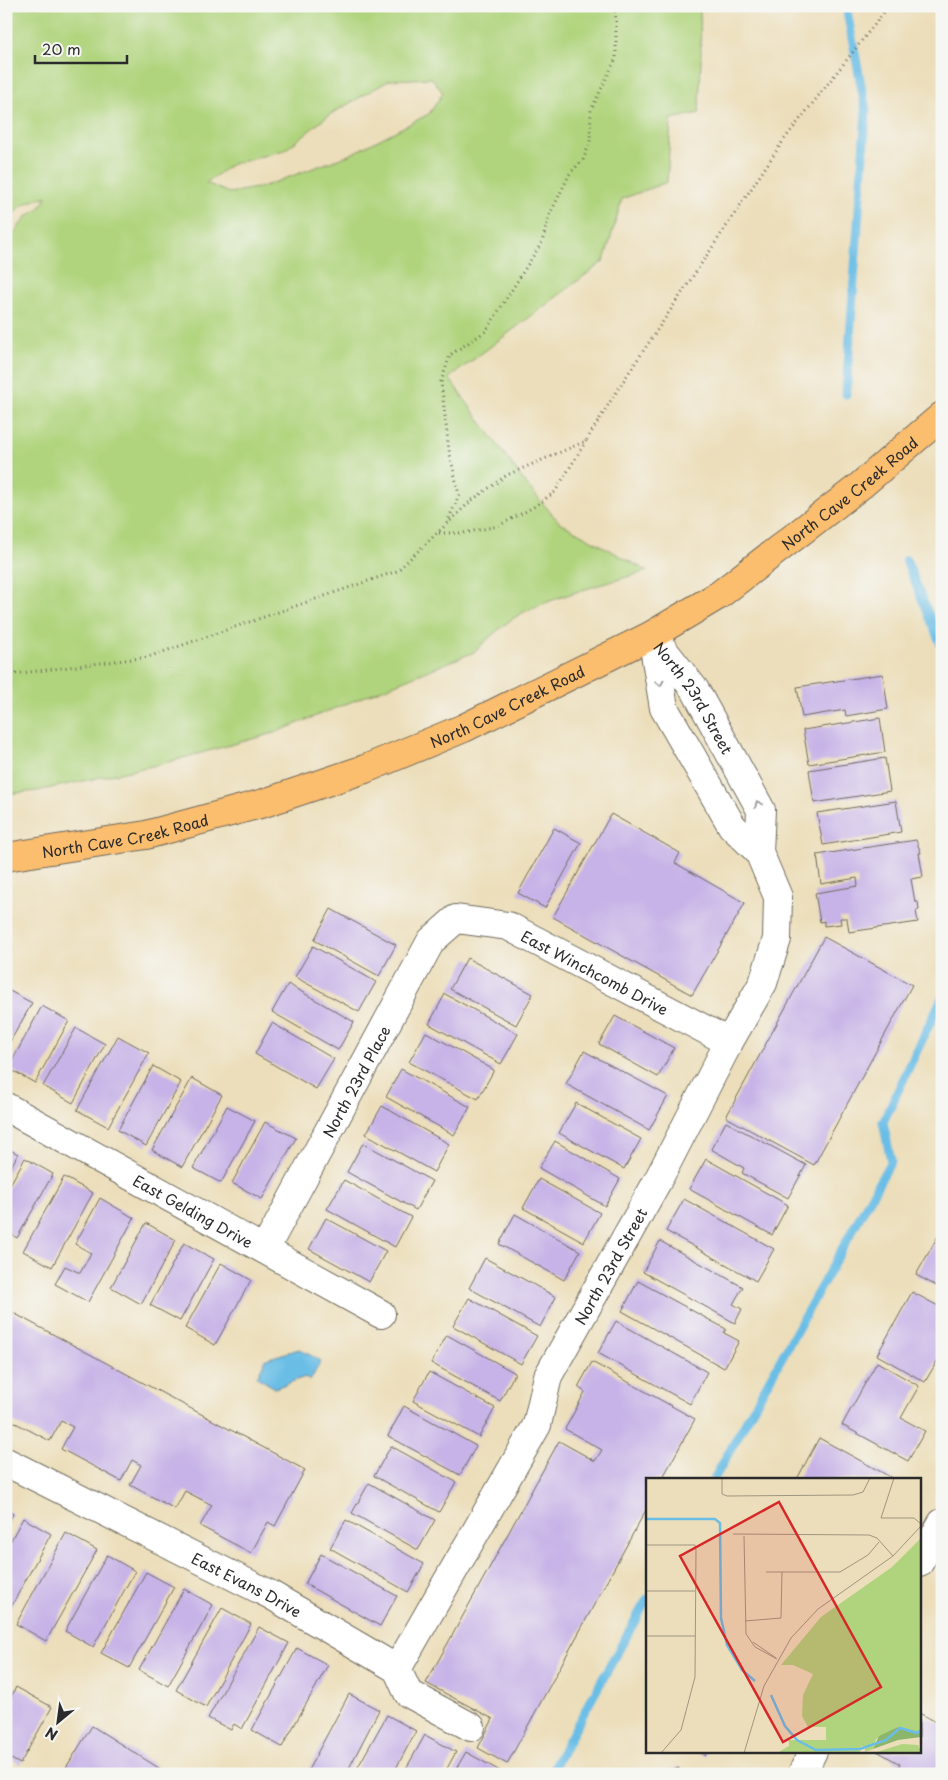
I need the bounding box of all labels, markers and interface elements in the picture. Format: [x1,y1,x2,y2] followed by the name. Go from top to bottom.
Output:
[35,32,128,64] scale bar
[42,37,81,60] text: 20 m
[776,430,922,555] street label: North Cave Creek Road
[649,636,739,758] street label: North 23rd Street
[426,659,588,753] street label: North Cave Creek Road
[655,679,665,688] one-way arrow
[754,801,764,810] one-way arrow
[40,807,211,863] street label: North Cave Creek Road
[517,924,673,1020] street label: East Winchcomb Drive
[316,1021,395,1141] street label: North 23rd Place
[129,1168,257,1253] street label: East Gelding Drive
[568,1203,652,1328] street label: North 23rd Street
[646,1478,920,1752] inset map
[188,1546,306,1622] street label: East Evans Drive
[32,1698,82,1748] north arrow
[42,1722,61,1746] text: N

